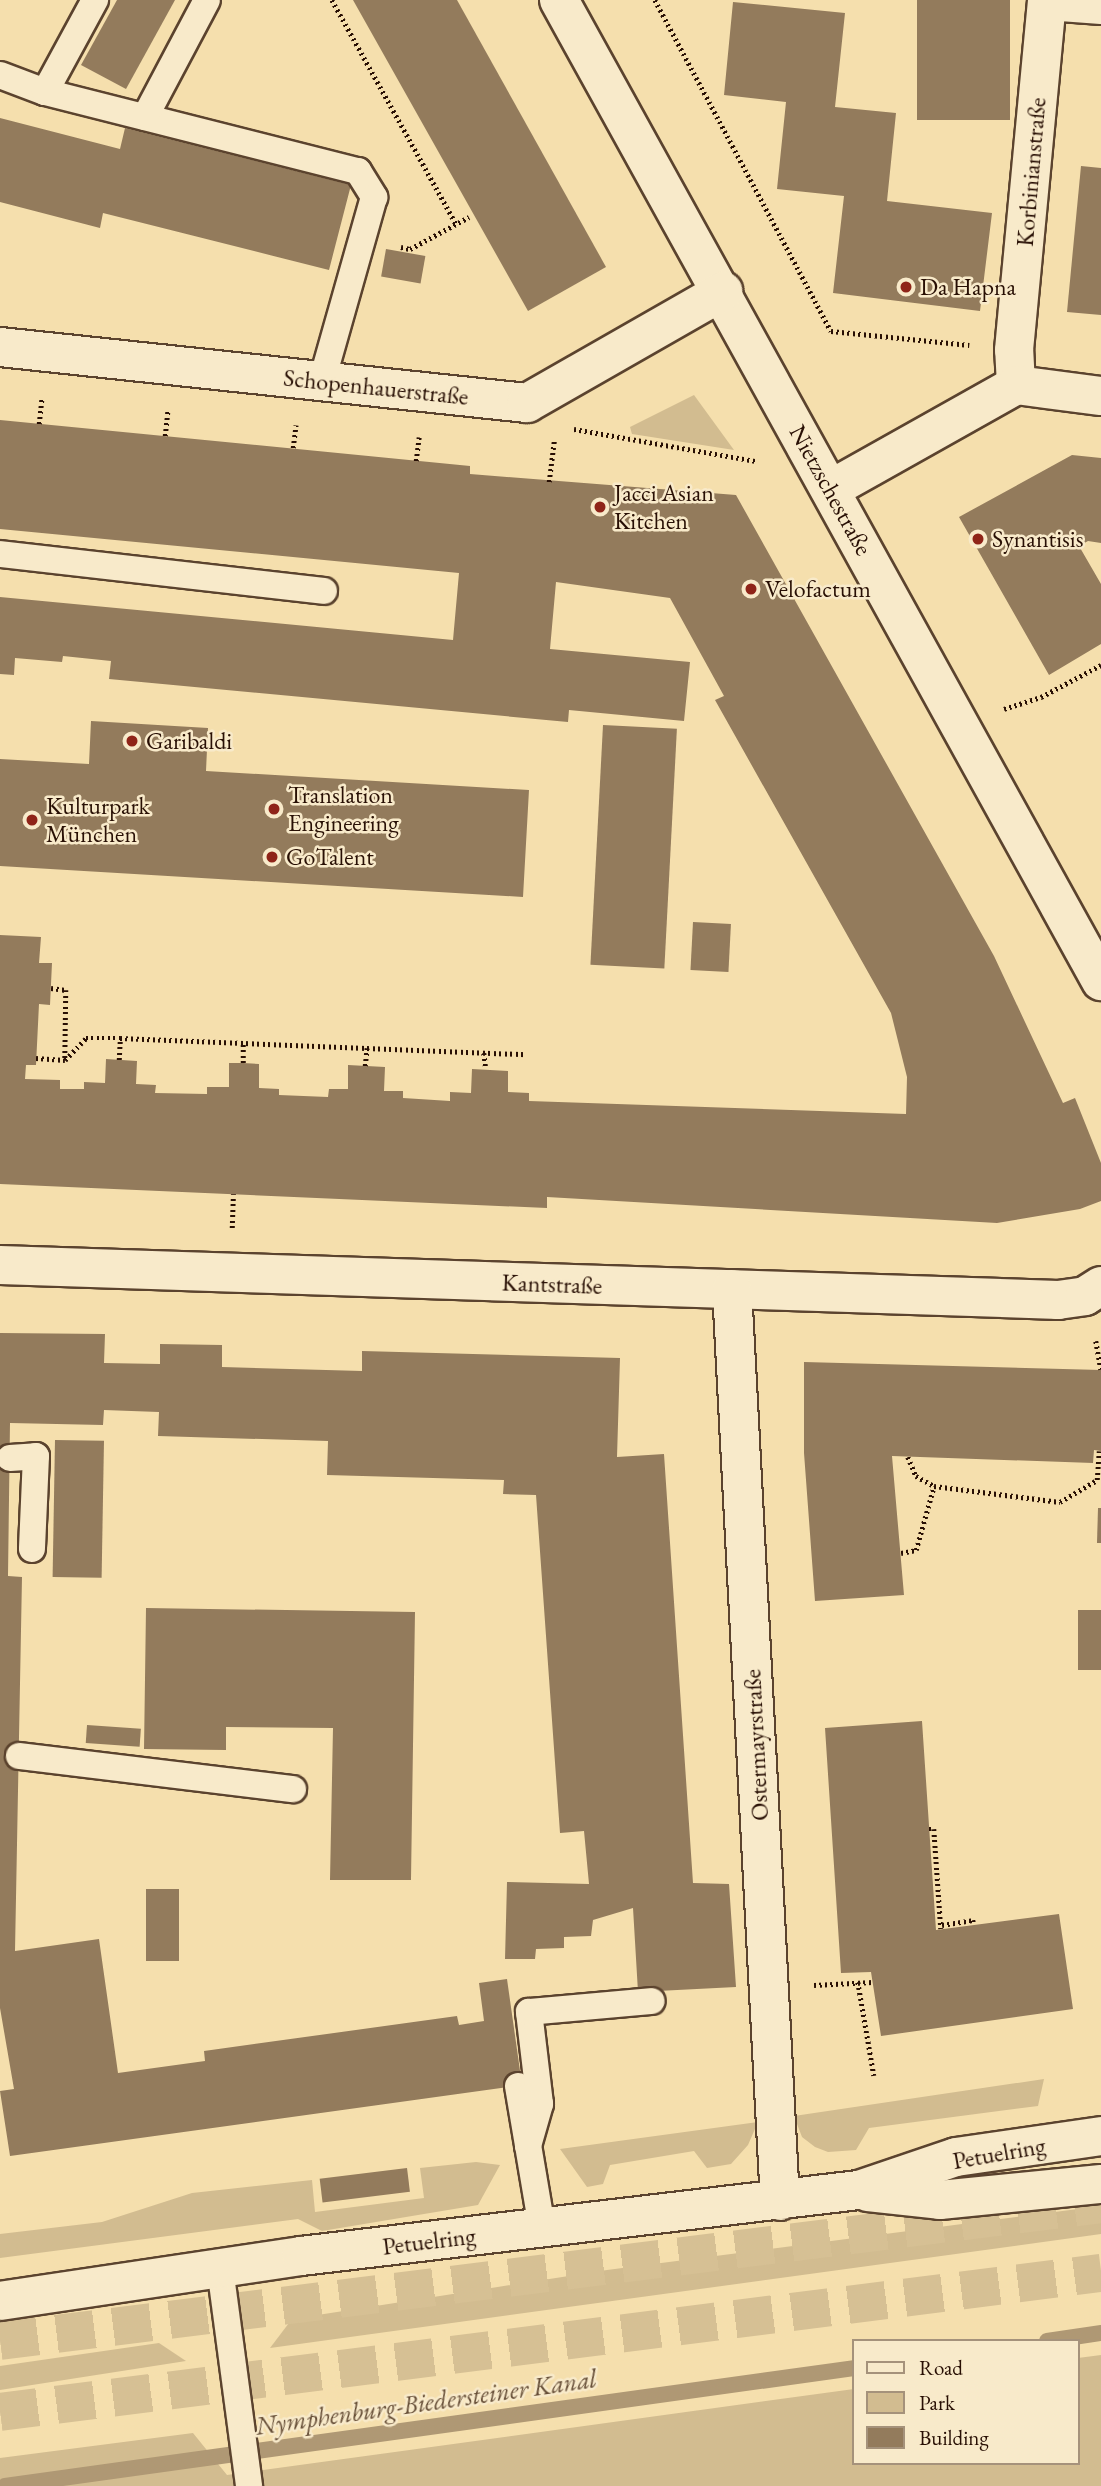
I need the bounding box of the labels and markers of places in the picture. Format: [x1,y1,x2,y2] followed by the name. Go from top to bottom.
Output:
[920,273,1016,301] place label: Da Hapna
[898,279,914,295] marker: Da Hapna
[614,479,714,535] place label: Jacci Asian Kitchen
[592,499,608,515] marker: Jacci Asian Kitchen
[992,525,1083,553] place label: Synantisis
[970,531,986,547] marker: Synantisis
[765,575,871,603] place label: Velofactum
[743,581,759,597] marker: Velofactum
[146,727,232,755] place label: Garibaldi
[124,733,140,749] marker: Garibaldi
[288,781,399,837] place label: Translation Engineering
[46,792,150,848] place label: Kulturpark München
[266,801,282,817] marker: Translation Engineering
[24,812,40,828] marker: Kulturpark München
[286,843,374,871] place label: GoTalent
[264,849,280,865] marker: GoTalent

